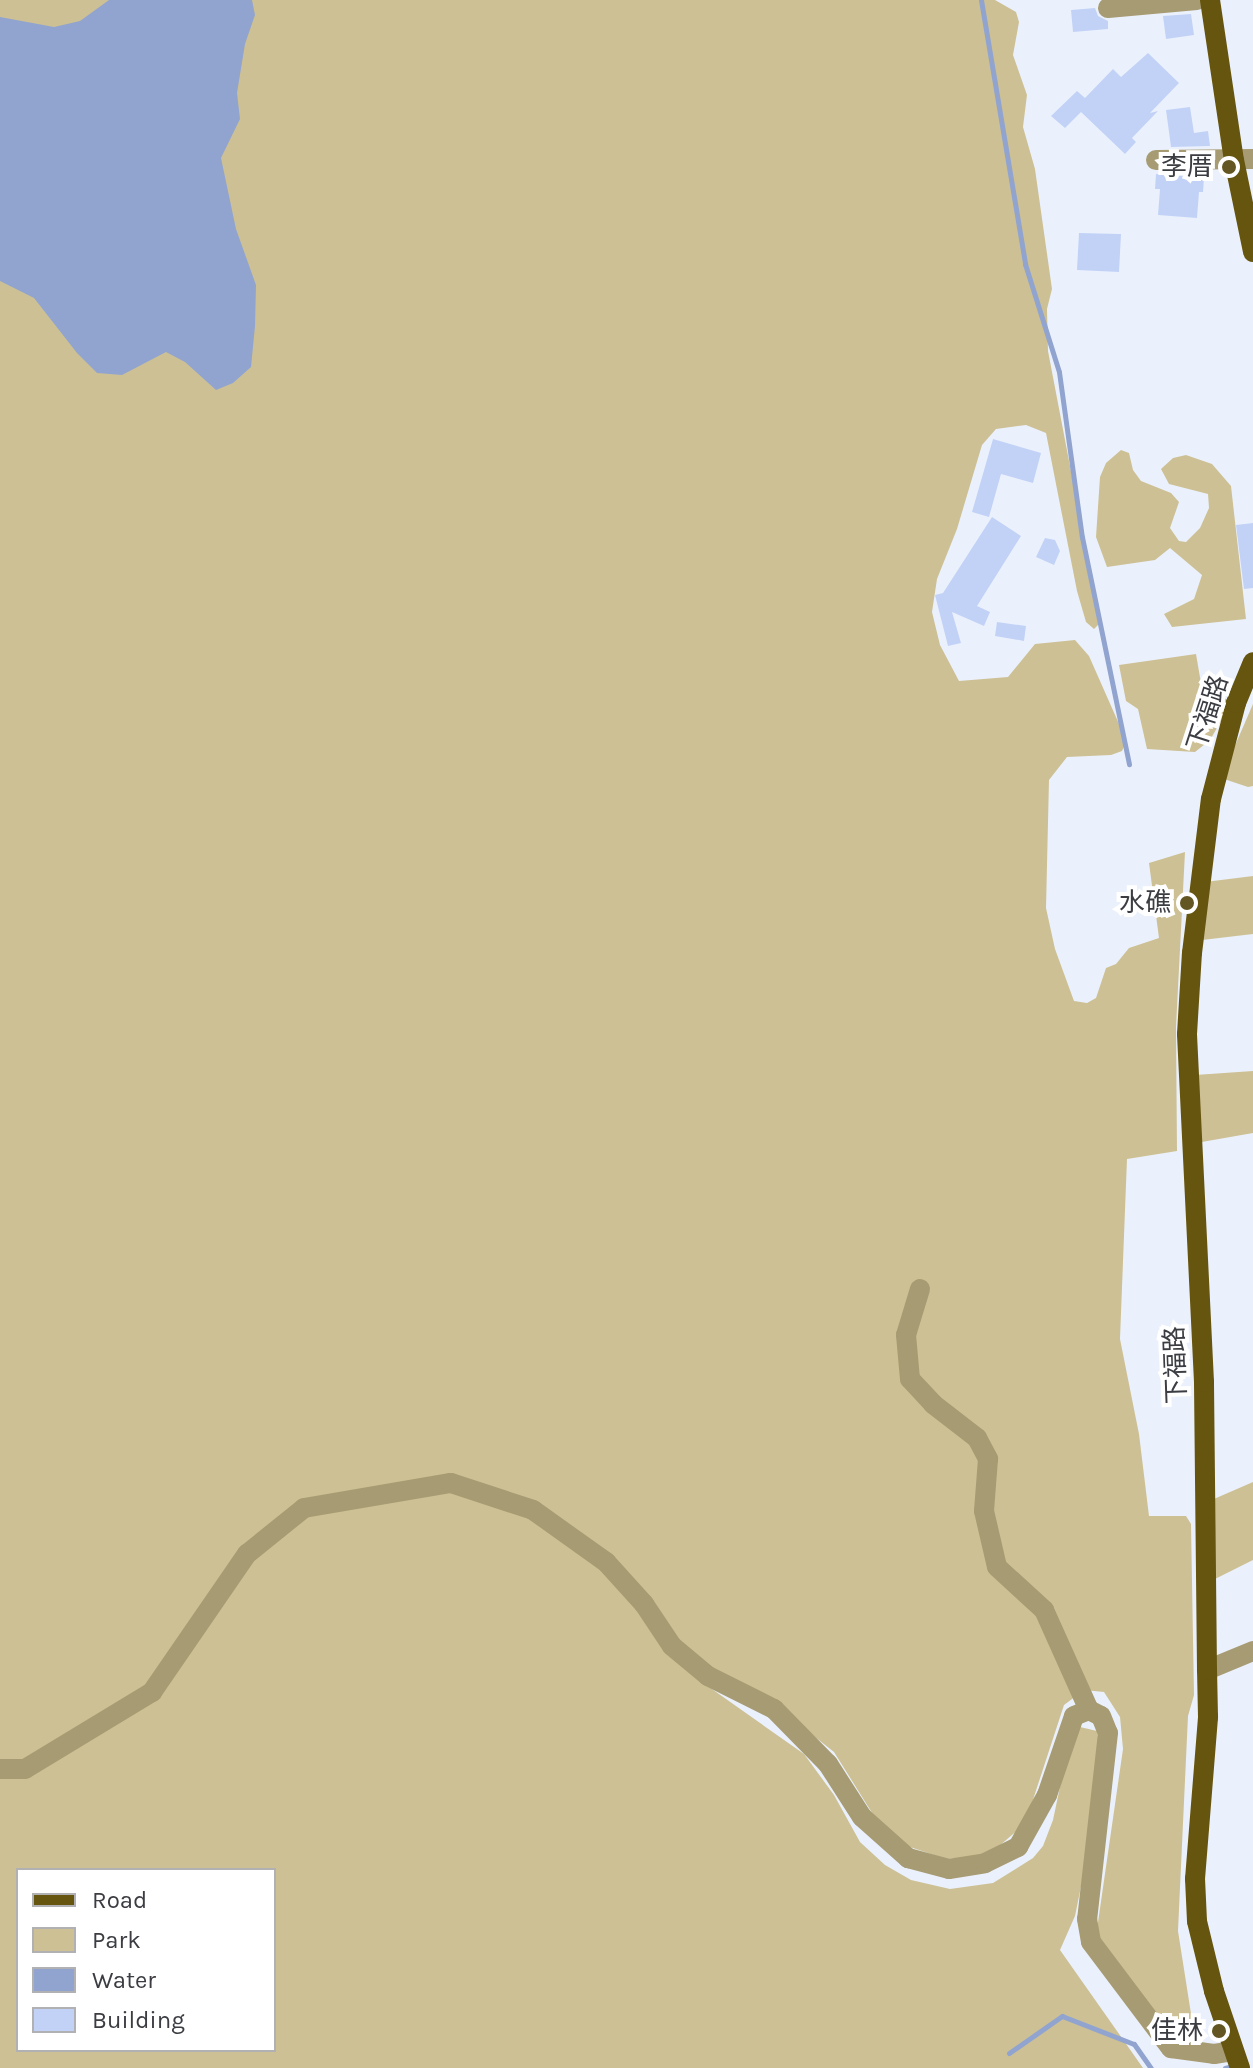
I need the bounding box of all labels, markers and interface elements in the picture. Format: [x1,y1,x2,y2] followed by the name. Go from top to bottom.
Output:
[1161,151,1213,183] place label: 李厝
[1220,158,1238,176] marker: 李厝
[1181,671,1235,755] street label: 下福路
[1119,887,1171,919] place label: 水礁
[1178,894,1196,912] marker: 水礁
[1159,1325,1193,1405] street label: 下福路
[16,1868,276,2052] legend
[92,1886,147,1914] text: Road
[92,1926,141,1954] text: Park
[92,1966,156,1994] text: Water
[92,2006,185,2034] text: Building
[1151,2015,1203,2047] place label: 佳林
[1210,2022,1228,2040] marker: 佳林

